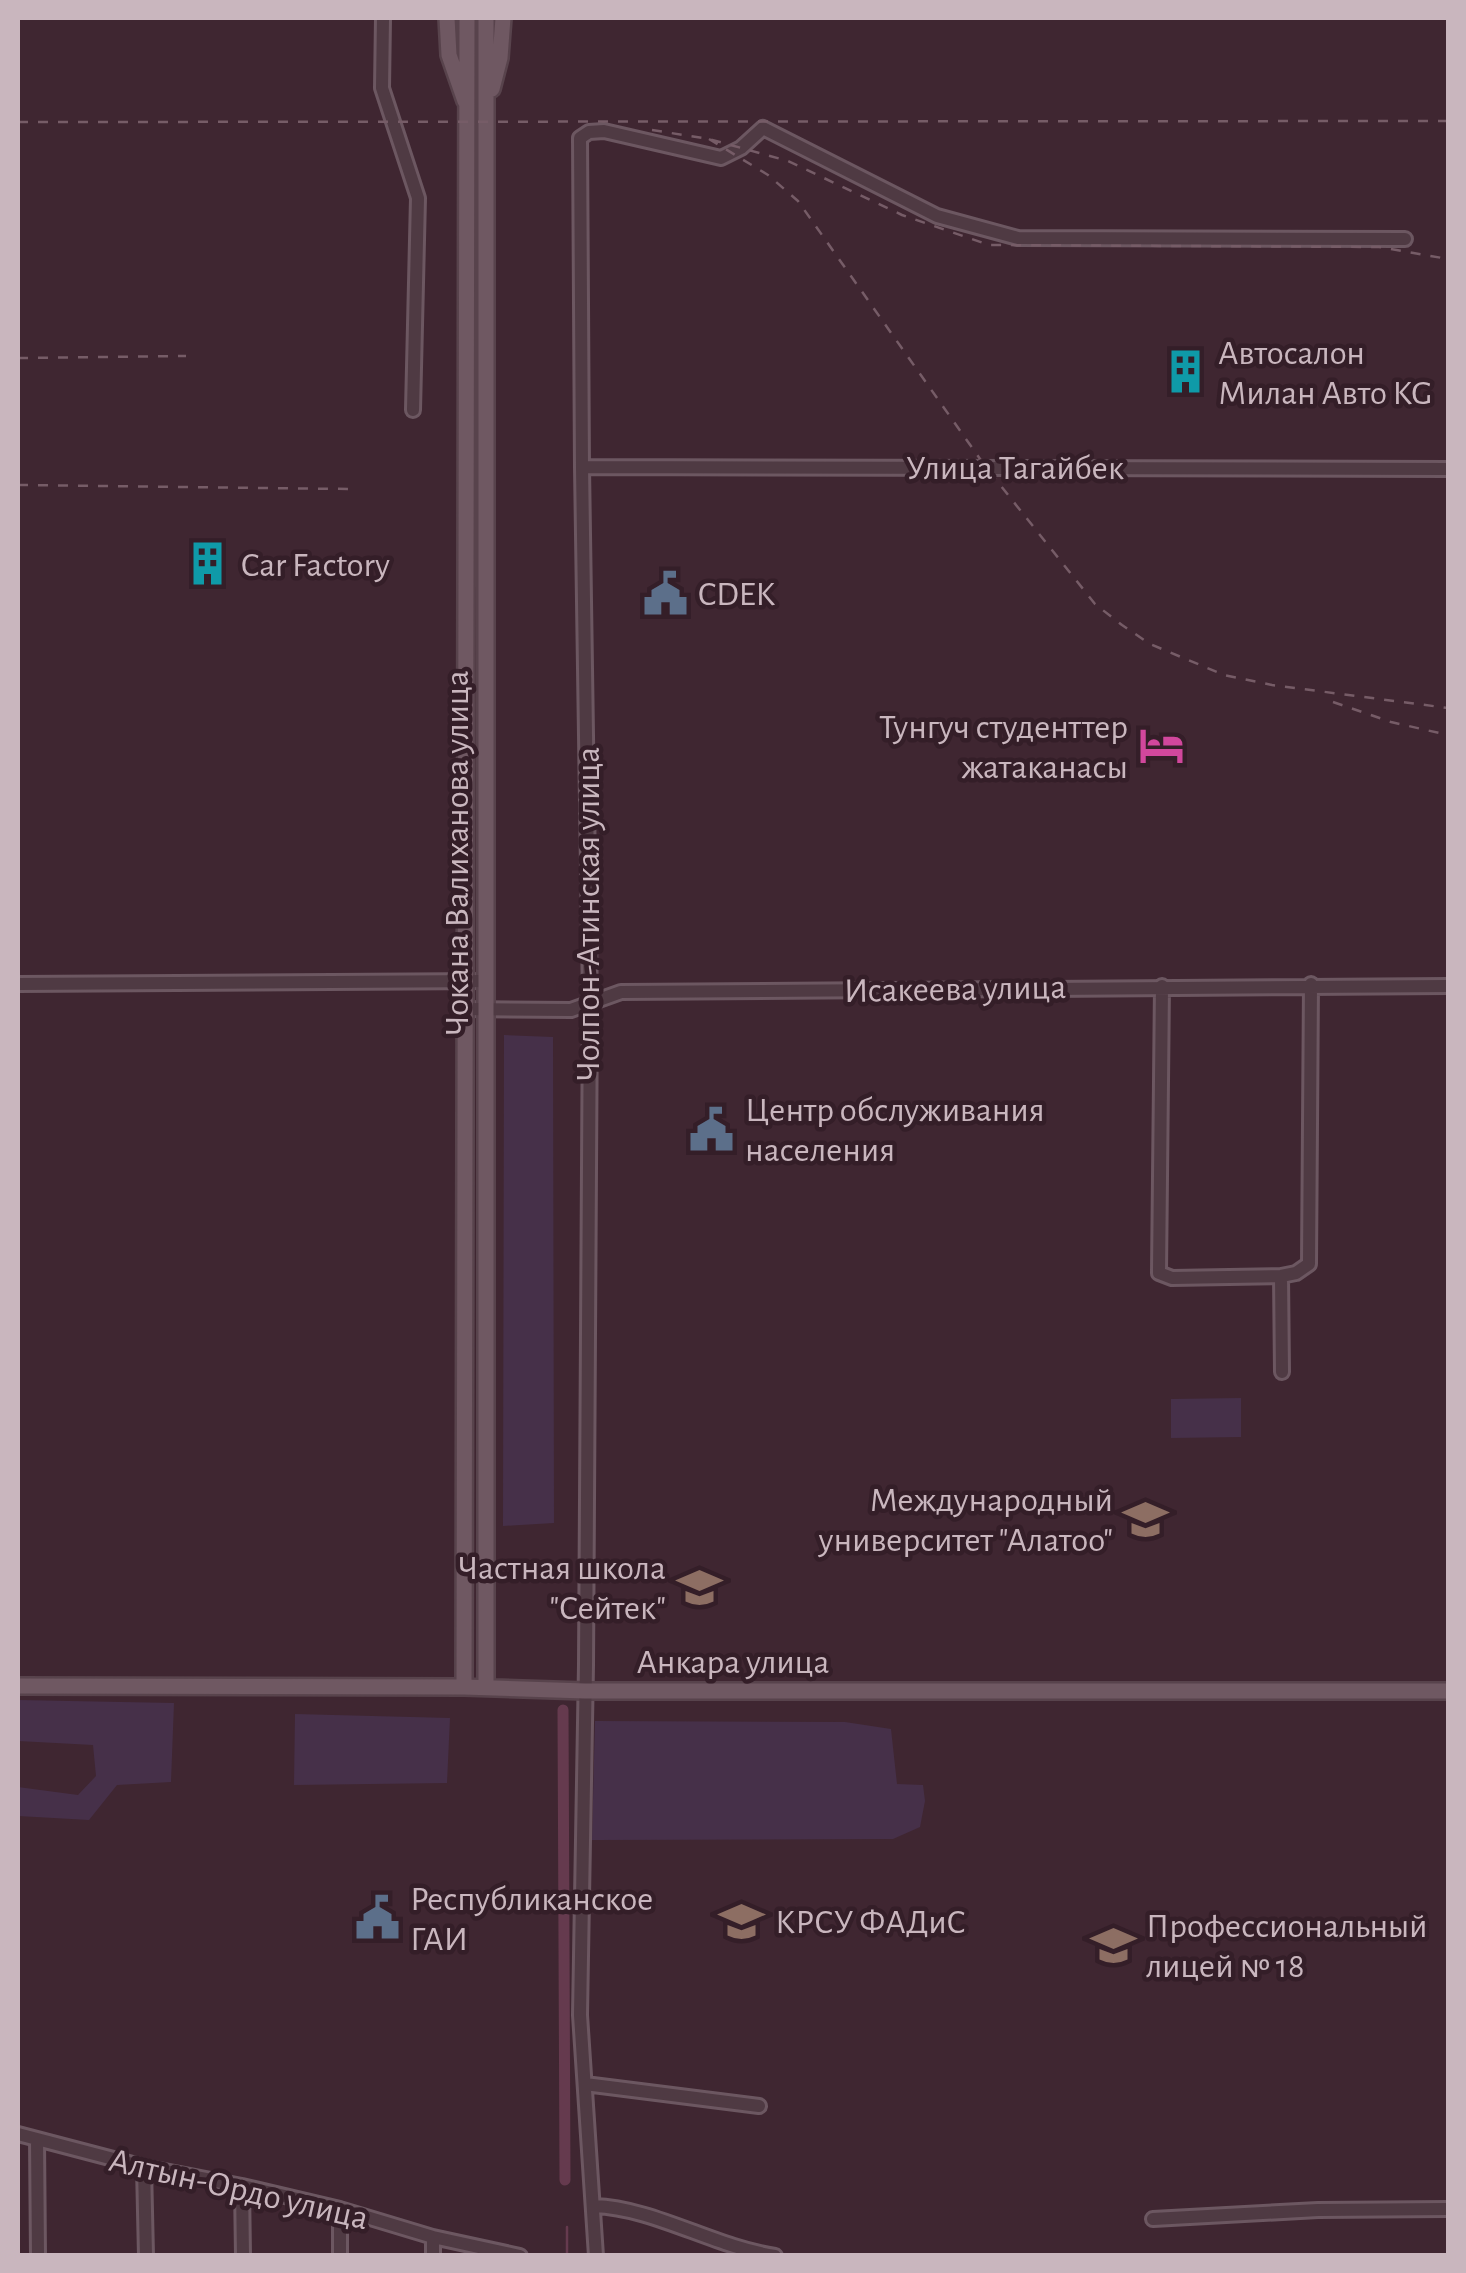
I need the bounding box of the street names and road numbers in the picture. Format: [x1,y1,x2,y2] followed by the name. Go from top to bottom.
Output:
[906,451,1124,486] street label: Улица Тагайбек
[440,670,475,1036] street label: Чокана Валиханова улица
[571,747,606,1081] street label: Чолпон-Атинская улица
[843,970,1067,1009] street label: Исакеева улица
[637,1645,829,1680] street label: Анкара улица
[106,2143,372,2236] street label: Алтын-Ордо улица

